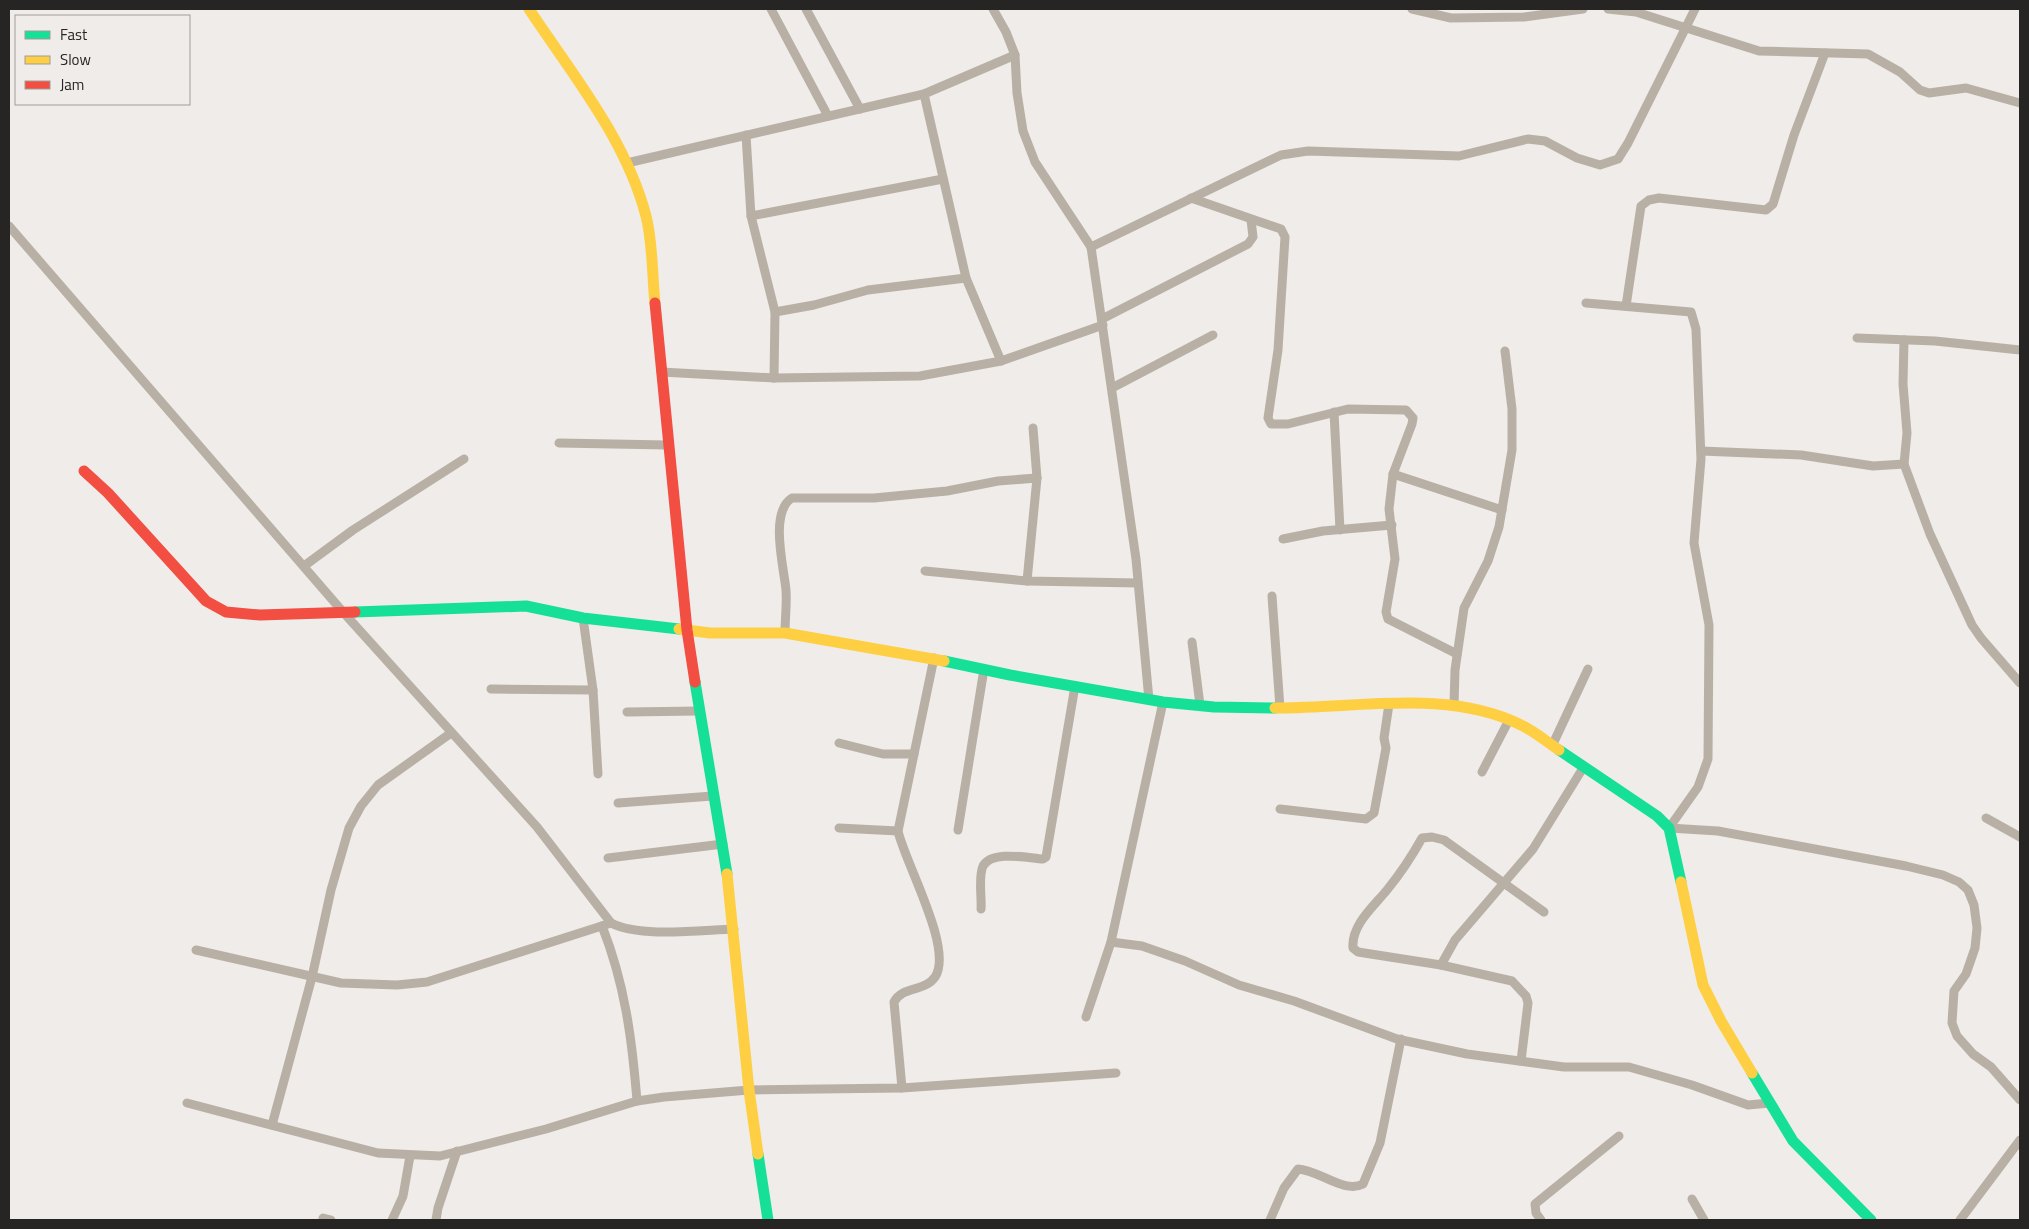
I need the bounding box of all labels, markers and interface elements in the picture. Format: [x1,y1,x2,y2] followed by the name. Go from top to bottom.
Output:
[15,15,190,105] legend
[60,23,88,46] text: Fast
[60,48,91,71] text: Slow
[60,73,84,96] text: Jam

